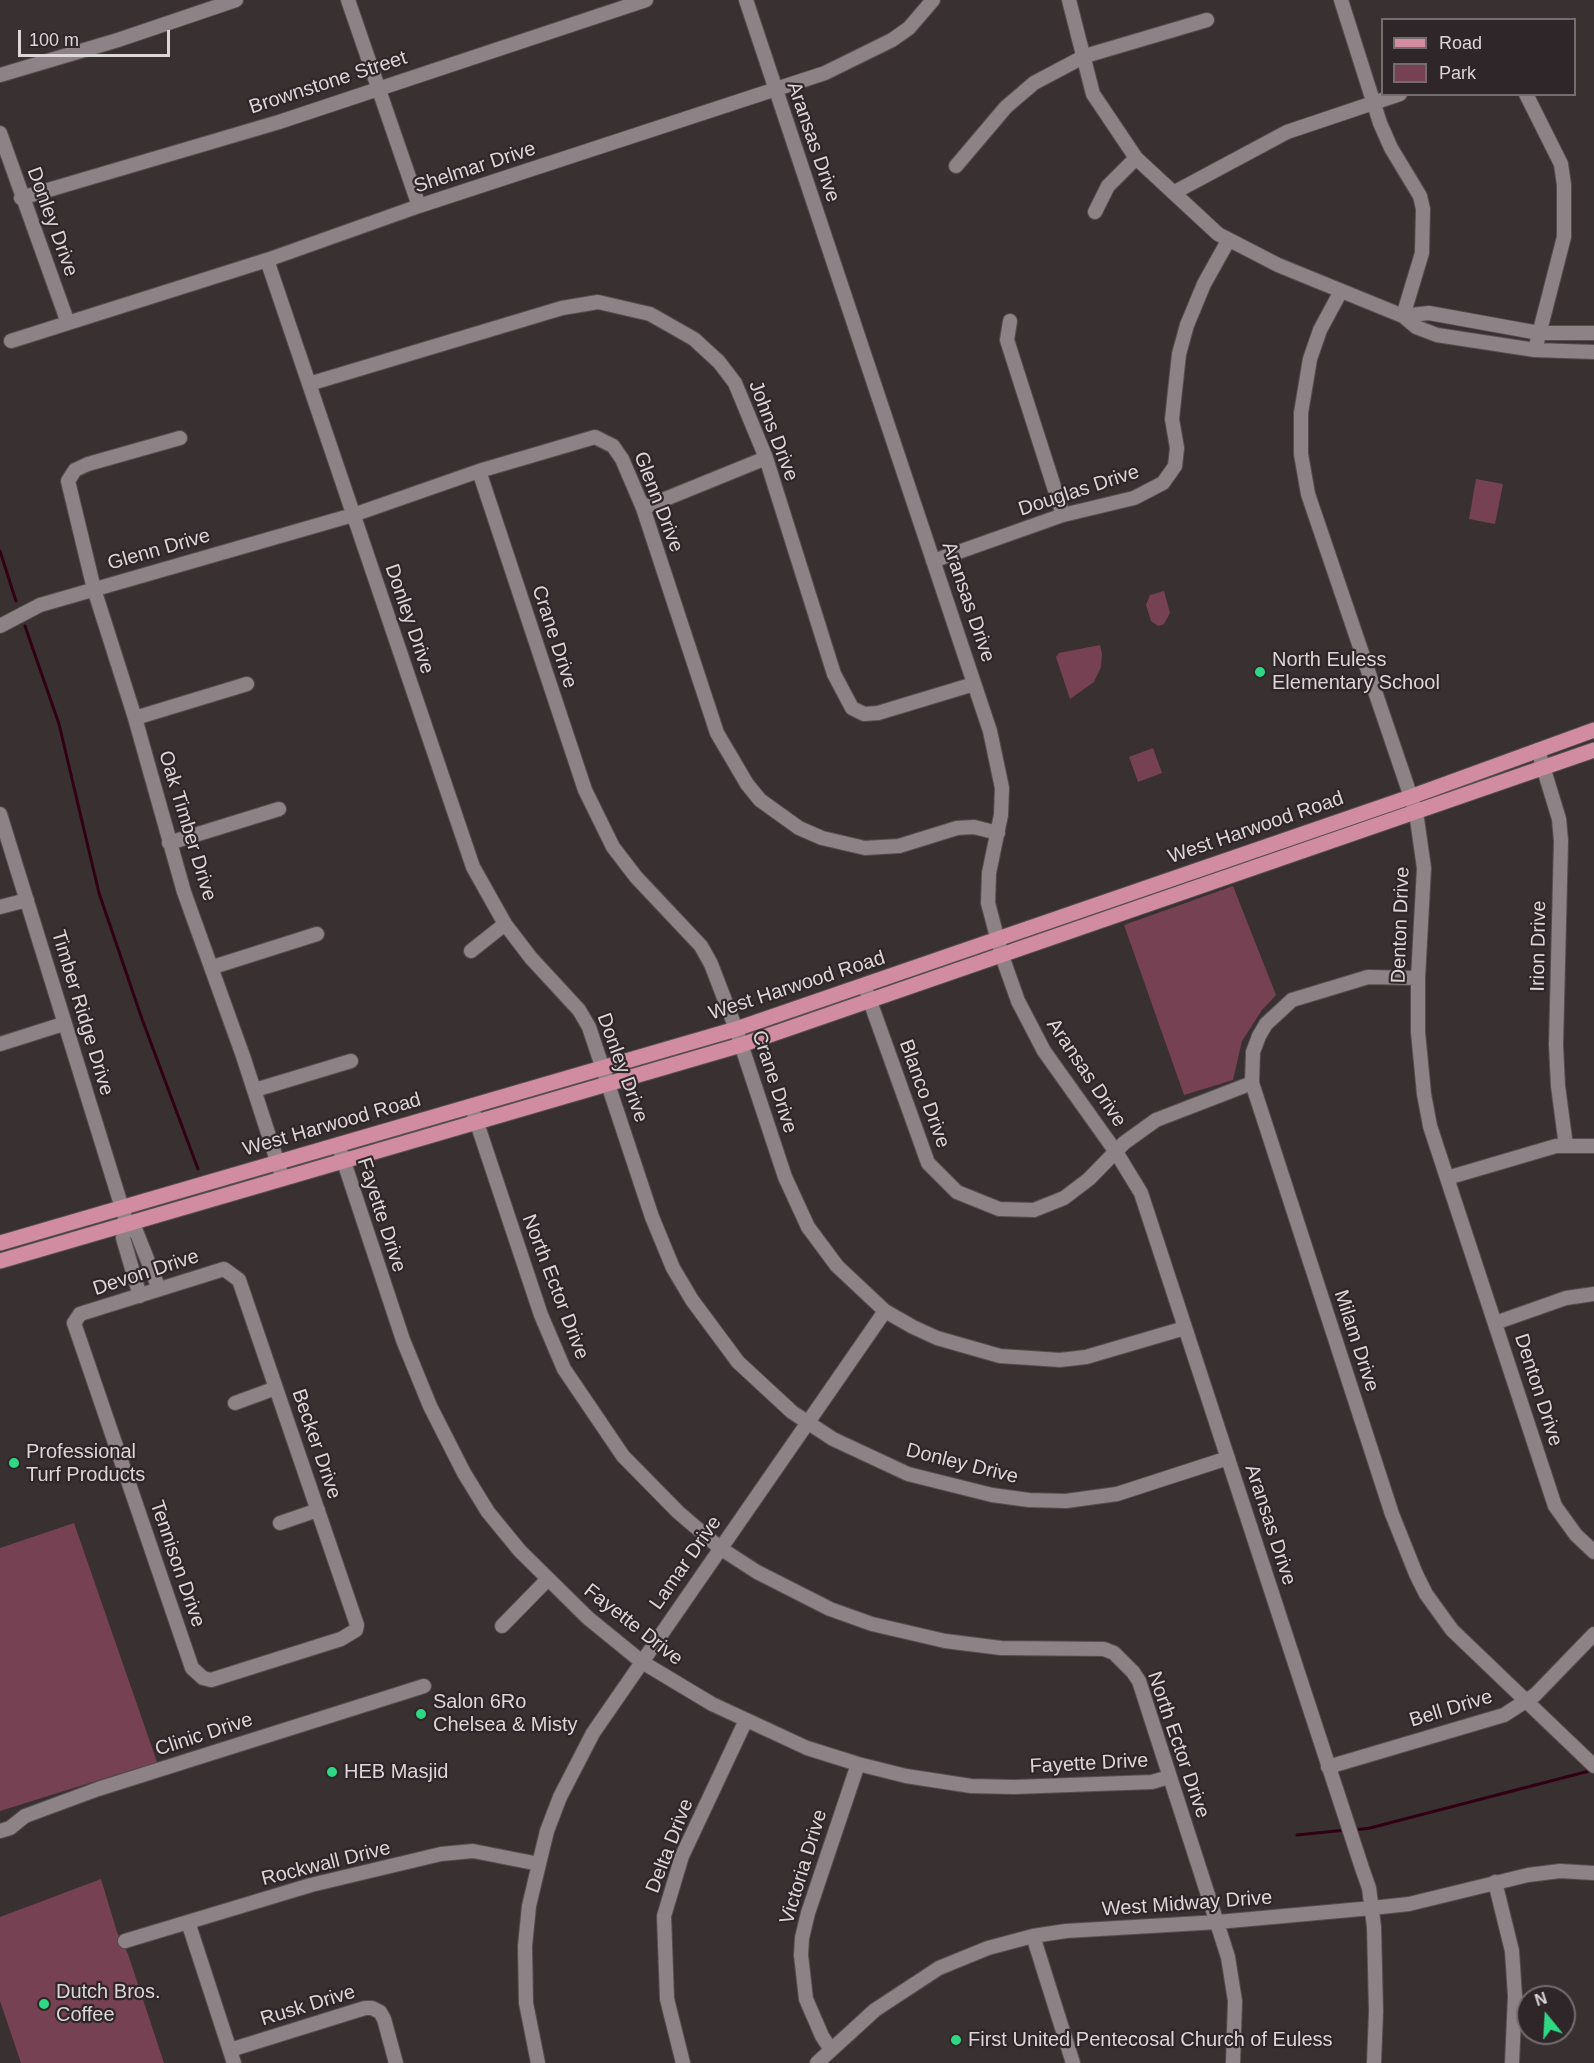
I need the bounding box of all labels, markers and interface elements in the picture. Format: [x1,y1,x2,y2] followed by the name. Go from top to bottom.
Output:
[21,18,172,56] scale bar
[1381,18,1576,96] legend
[29,30,79,50] text: 100 m
[1439,33,1482,53] text: Road
[246,46,410,120] street label: Brownstone Street
[1439,63,1476,83] text: Park
[781,79,845,205] street label: Aransas Drive
[411,137,539,199] street label: Shelmar Drive
[21,164,83,280] street label: Donley Drive
[743,377,803,485] street label: Johns Drive
[628,448,688,556] street label: Glenn Drive
[1016,460,1142,522] street label: Douglas Drive
[105,524,213,576] street label: Glenn Drive
[936,539,1000,665] street label: Aransas Drive
[379,561,439,677] street label: Donley Drive
[526,583,582,691] street label: Crane Drive
[1272,648,1440,695] place label: North Euless Elementary School
[1253,665,1267,679] marker: North Euless Elementary School
[153,748,221,904] street label: Oak Timber Drive
[1165,787,1347,869] street label: West Harwood Road
[1387,866,1415,984] street label: Denton Drive
[1526,900,1552,992] street label: Irion Drive
[45,927,119,1099] street label: Timber Ridge Drive
[706,946,888,1026] street label: West Harwood Road
[591,1010,653,1126] street label: Donley Drive
[1041,1014,1131,1132] street label: Aransas Drive
[746,1028,802,1136] street label: Crane Drive
[893,1037,955,1151] street label: Blanco Drive
[240,1088,424,1162] street label: West Harwood Road
[351,1155,411,1275] street label: Fayette Drive
[516,1211,594,1363] street label: North Ector Drive
[90,1245,202,1301] street label: Devon Drive
[1328,1287,1384,1395] street label: Milam Drive
[1509,1331,1567,1449] street label: Denton Drive
[286,1386,346,1502] street label: Becker Drive
[904,1439,1020,1489] street label: Donley Drive
[26,1440,145,1487] place label: Professional Turf Products
[7,1456,21,1470] marker: Professional Turf Products
[1239,1462,1301,1588] street label: Aransas Drive
[144,1498,210,1630] street label: Tennison Drive
[645,1512,727,1614] street label: Lamar Drive
[579,1579,687,1671] street label: Fayette Drive
[1142,1669,1214,1821] street label: North Ector Drive
[1407,1685,1495,1733] street label: Bell Drive
[433,1690,577,1737] place label: Salon 6Ro Chelsea & Misty
[414,1707,428,1721] marker: Salon 6Ro Chelsea & Misty
[152,1708,256,1762] street label: Clinic Drive
[1029,1749,1149,1779] street label: Fayette Drive
[344,1760,448,1784] place label: HEB Masjid
[325,1765,339,1779] marker: HEB Masjid
[641,1796,699,1896] street label: Delta Drive
[775,1807,833,1927] street label: Victoria Drive
[259,1836,393,1892] street label: Rockwall Drive
[1101,1886,1273,1922] street label: West Midway Drive
[56,1980,160,2027] place label: Dutch Bros. Coffee
[258,1980,358,2032] street label: Rusk Drive
[1516,1985,1576,2045] north arrow
[1533,1989,1549,2009] text: N
[37,1997,51,2011] marker: Dutch Bros. Coffee
[968,2028,1333,2052] place label: First United Pentecosal Church of Euless
[949,2033,963,2047] marker: First United Pentecosal Church of Euless

